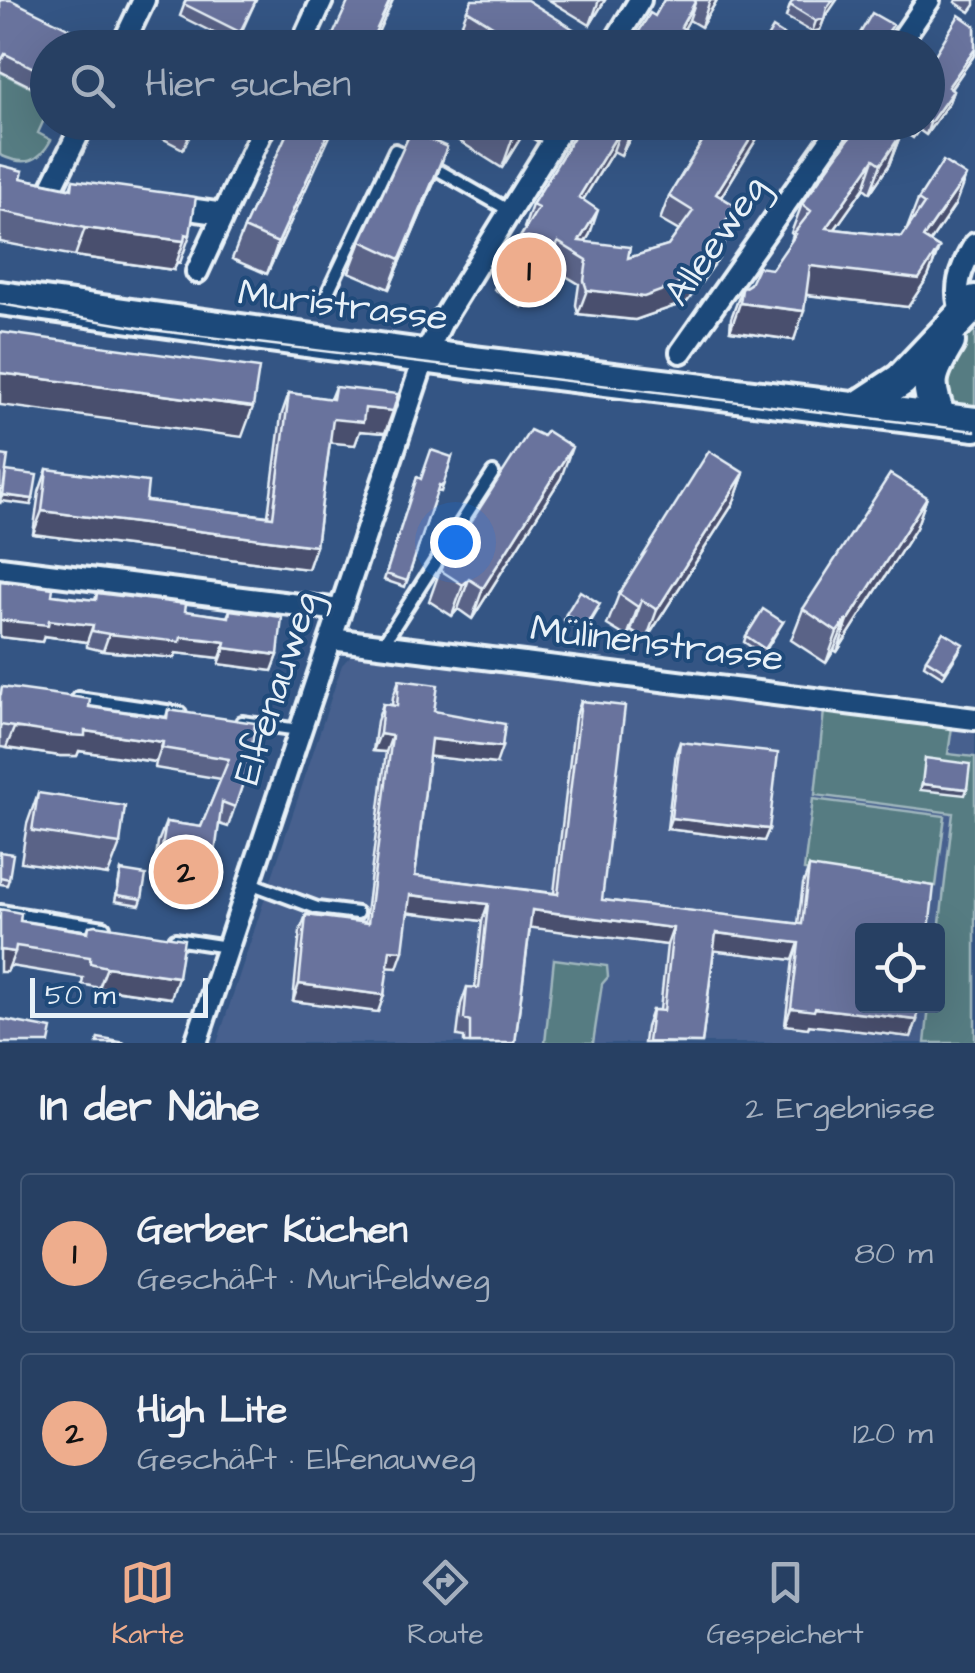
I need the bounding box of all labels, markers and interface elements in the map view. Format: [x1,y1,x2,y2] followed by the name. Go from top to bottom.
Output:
[30,30,945,140] search box
[65,58,120,113] icon: search
[145,59,351,111] text: Hier suchen
[652,165,780,317] street label: Alleeweg
[496,232,562,308] pin: 1
[235,267,451,345] street label: Muristrasse
[430,517,481,568] your location
[221,585,333,791] street label: Elfenauweg
[528,603,786,685] street label: Mülinenstrasse
[154,834,218,910] pin: 2
[855,923,945,1013] map controls
[855,923,945,1013] button: locate
[30,973,208,1018] scale bar
[45,976,116,1015] text: 50 m
[40,1079,260,1137] text: In der Nähe
[745,1086,935,1131] text: 2 Ergebnisse
[137,1205,408,1257] text: Gerber Küchen
[72,1231,77,1276] text: 1
[854,1231,933,1276] text: 80 m
[137,1257,490,1302] text: Geschäft · Murifeldweg
[137,1385,287,1437] text: High Lite
[65,1411,84,1456] text: 2
[853,1411,933,1456] text: 120 m
[137,1437,475,1482] text: Geschäft · Elfenauweg
[111,1555,185,1654] tab: Karte
[407,1555,484,1654] tab: Route
[707,1555,864,1654] tab: Gespeichert

